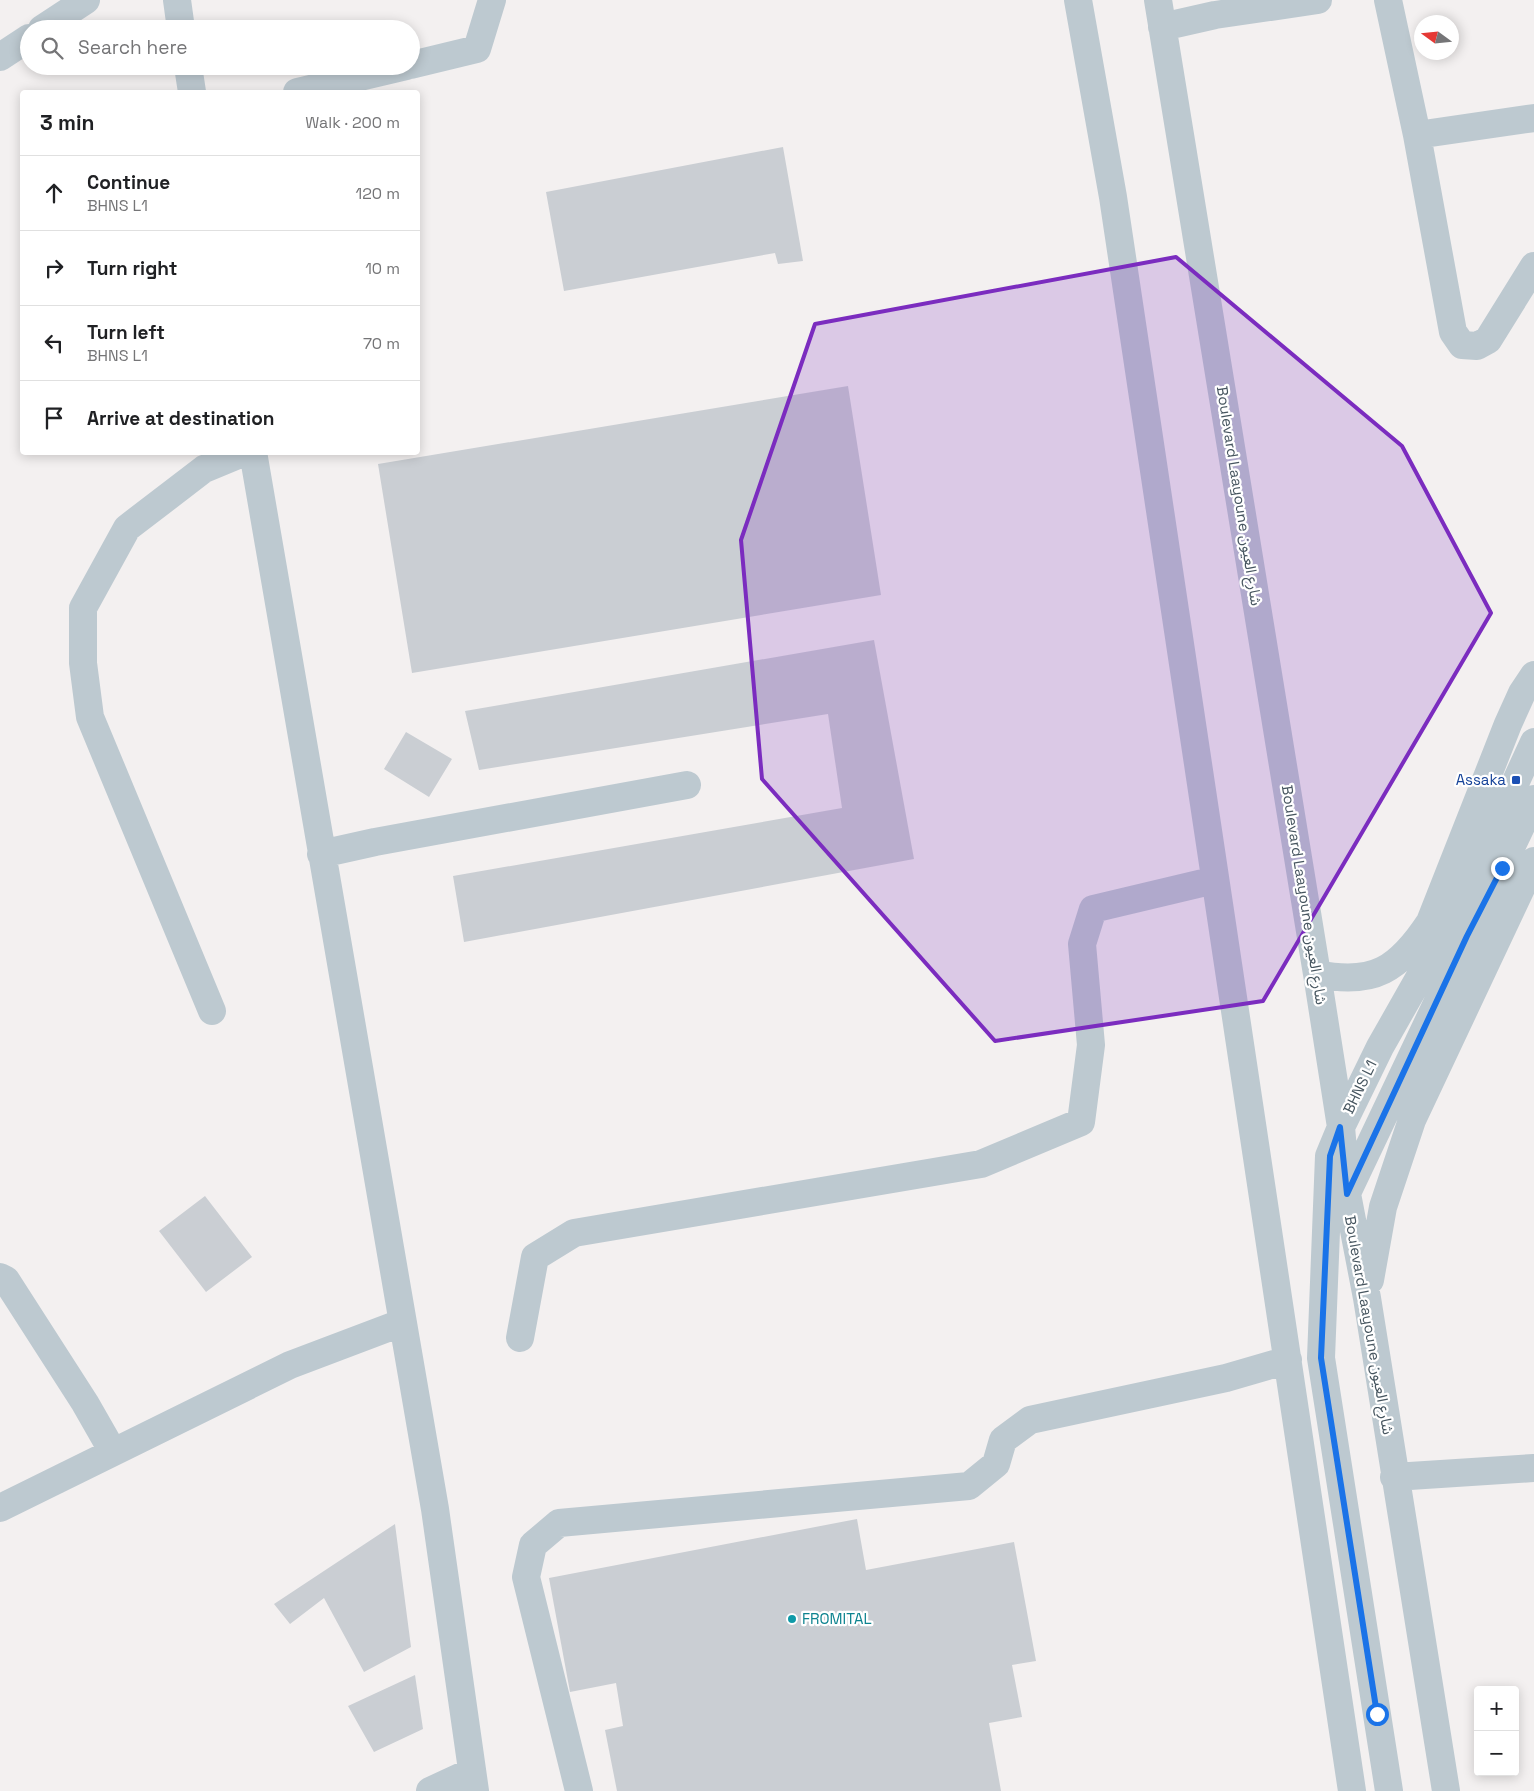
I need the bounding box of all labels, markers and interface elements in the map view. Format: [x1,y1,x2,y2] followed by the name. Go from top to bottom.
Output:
[1414,15,1459,60] north arrow
[20,20,420,75] search box
[38,34,66,62] icon: search
[78,35,188,60] text: Search here
[40,109,95,136] text: 3 min
[305,112,400,133] text: Walk · 200 m
[87,170,170,195] text: Continue
[40,179,68,207] icon: ahead
[356,183,400,204] text: 120 m
[87,195,148,216] text: BHNS L1
[40,254,68,282] icon: right
[87,256,177,281] text: Turn right
[365,258,400,279] text: 10 m
[87,320,165,345] text: Turn left
[40,329,68,357] icon: left
[363,333,400,354] text: 70 m
[87,345,148,366] text: BHNS L1
[1210,385,1266,608] street label: Boulevard Laayoune شارع العيون
[40,404,68,432] icon: arrive
[87,406,275,431] text: Arrive at destination
[1456,770,1506,789] place label: Assaka
[1510,774,1522,786] marker: Assaka
[1275,784,1331,1007] street label: Boulevard Laayoune شارع العيون
[1491,857,1514,880] route end
[1338,1057,1381,1117] street label: BHNS L1
[1338,1214,1398,1437] street label: Boulevard Laayoune شارع العيون
[802,1609,872,1628] place label: FROMITAL
[786,1613,798,1625] marker: FROMITAL
[1474,1686,1519,1776] map controls
[1474,1686,1519,1731] button: +
[1366,1703,1389,1726] route start
[1474,1731,1519,1776] button: −

